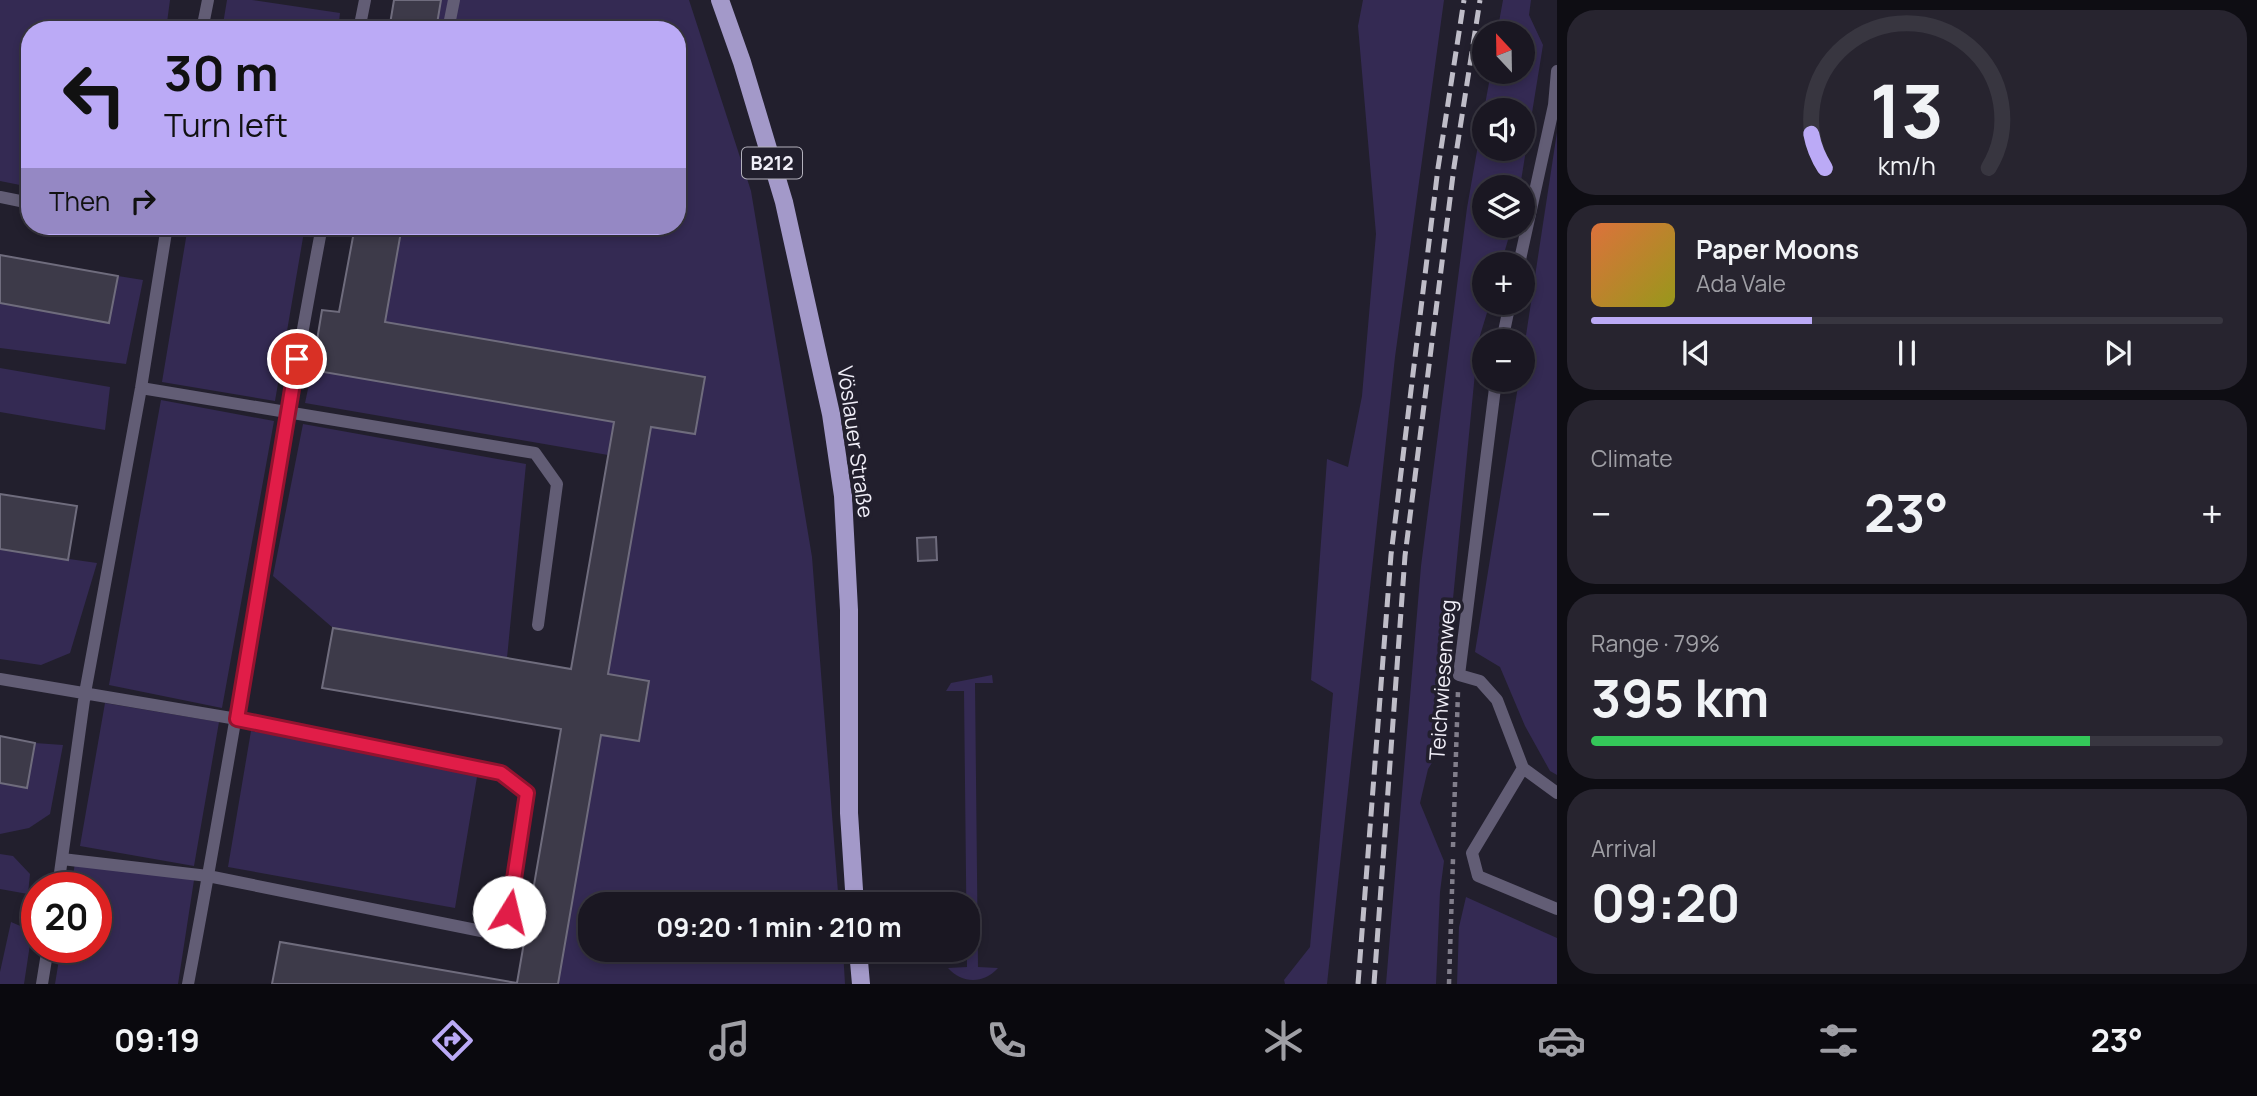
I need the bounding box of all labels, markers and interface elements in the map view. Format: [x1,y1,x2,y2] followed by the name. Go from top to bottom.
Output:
[1472,21,1535,84] north arrow
[1472,21,1535,392] map controls
[164,39,279,106] text: 30 m
[49,49,140,140] icon: left
[1870,61,1944,161] text: 13
[1472,98,1535,161] button: sound
[164,103,288,147] text: Turn left
[742,148,802,178] road number: B212
[1878,148,1936,183] text: km/h
[1472,175,1535,238] button: layers
[124,182,162,220] icon: right
[49,183,110,219] text: Then
[1696,231,1859,267] text: Paper Moons
[1472,252,1535,315] button: +
[1696,267,1786,299] text: Ada Vale
[267,329,327,389] pin
[1472,329,1535,392] button: −
[1677,334,1715,372] icon: previous
[1888,334,1926,372] icon: pause
[2099,334,2137,372] icon: next
[278,340,316,378] icon: arrive
[831,364,880,519] street label: Vöslauer Straße
[1591,442,1673,474] text: Climate
[1864,477,1949,548] text: 23°
[1591,487,1612,539] text: −
[2201,487,2223,539] text: +
[1422,599,1462,761] street label: Teichwiesenweg
[1591,627,1720,659] text: Range · 79%
[1591,662,1769,733] text: 395 km
[1591,832,1657,864] text: Arrival
[1591,867,1741,938] text: 09:20
[21,872,112,963] speed limit sign: 20
[472,875,546,949] position arrow
[656,909,902,945] text: 09:20 · 1 min · 210 m
[428,1016,477,1065] icon: directions
[705,1016,754,1065] icon: music
[982,1016,1031,1065] icon: phone
[1259,1016,1308,1065] icon: climate
[1537,1016,1586,1065] icon: car
[1814,1016,1863,1065] icon: filters
[114,1018,200,1062] text: 09:19
[2091,1018,2143,1062] text: 23°

